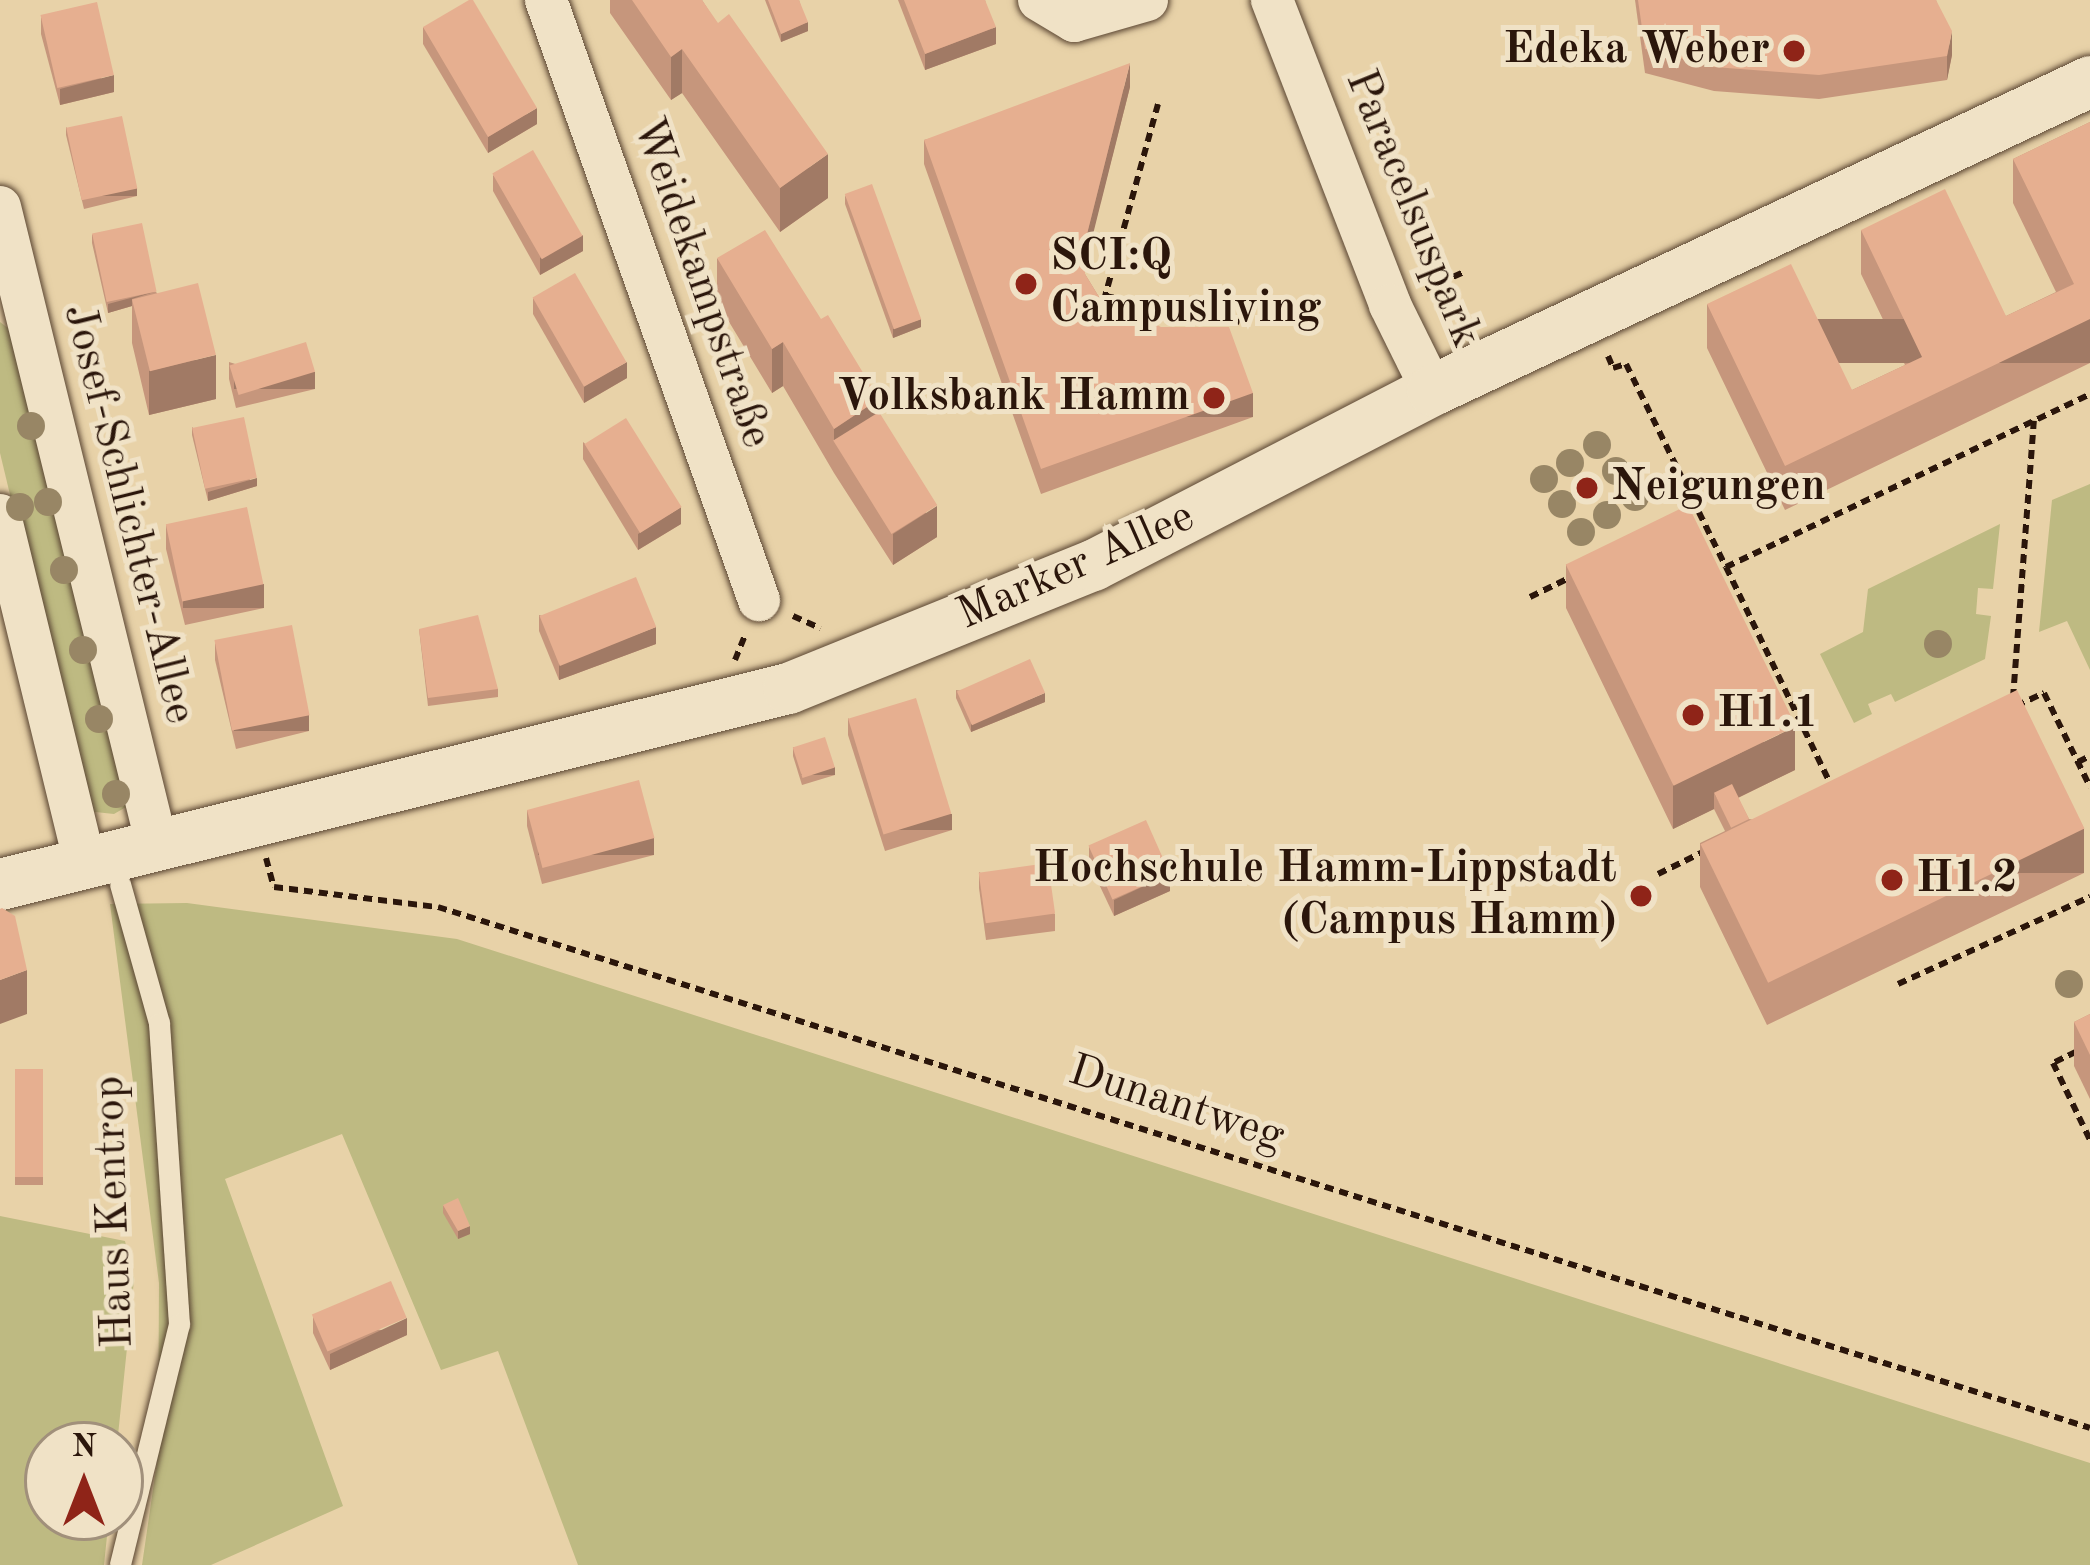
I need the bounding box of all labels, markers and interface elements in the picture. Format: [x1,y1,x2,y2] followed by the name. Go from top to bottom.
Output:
[1503,24,1770,78] place label: Edeka Weber
[1781,38,1807,64] marker: Edeka Weber
[1332,62,1492,356] street label: Paracelsuspark
[619,111,783,455] street label: Weidekampstraße
[1050,231,1321,337] place label: SCI:Q Campusliving
[1013,271,1039,297] marker: SCI:Q Campusliving
[50,299,206,729] street label: Josef-Schlichter-Allee
[837,371,1190,425] place label: Volksbank Hamm
[1201,385,1227,411] marker: Volksbank Hamm
[1611,461,1826,515] place label: Neigungen
[1574,475,1600,501] marker: Neigungen
[949,491,1203,643] street label: Marker Allee
[1717,688,1819,742] place label: H1.1
[1680,702,1706,728] marker: H1.1
[1033,843,1617,949] place label: Hochschule Hamm-Lippstadt (Campus Hamm)
[1916,853,2018,907] place label: H1.2
[1879,867,1905,893] marker: H1.2
[1628,883,1654,909] marker: Hochschule Hamm-Lippstadt (Campus Hamm)
[1061,1045,1291,1165] street label: Dunantweg
[83,1075,147,1349] street label: Haus Kentrop
[24,1421,144,1541] north arrow
[71,1431,97,1464] text: N

